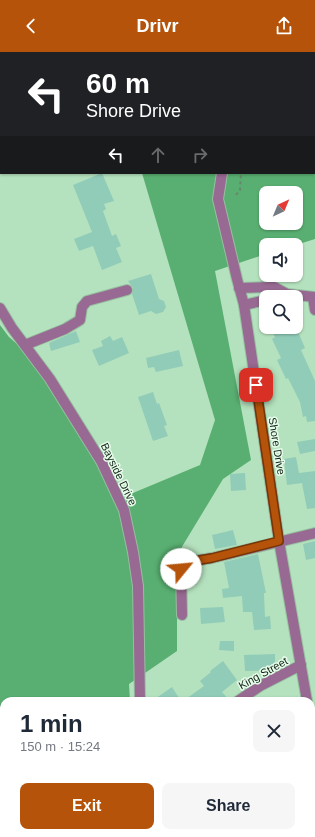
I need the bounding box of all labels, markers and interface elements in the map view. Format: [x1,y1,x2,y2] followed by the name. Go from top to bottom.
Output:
[20,15,42,37] icon: back
[273,15,295,37] icon: share
[136,16,179,36] text: Drivr
[20,68,72,120] icon: left
[86,68,150,99] text: 60 m
[86,101,181,121] text: Shore Drive
[105,144,127,166] icon: left
[147,144,169,166] icon: ahead
[189,144,211,166] icon: right
[259,186,303,230] north arrow
[259,186,303,334] map controls
[259,238,303,282] button: sound
[259,290,303,334] button: search
[239,368,273,402] pin
[245,374,267,396] icon: arrive
[267,416,287,476] street label: Shore Drive
[99,441,139,507] street label: Bayside Drive
[160,548,202,590] position arrow
[236,655,290,691] street label: King Street
[20,710,83,737] text: 1 min
[253,710,295,752] button: close
[20,739,100,754] text: 150 m · 15:24
[20,783,154,829] button: Exit
[162,783,295,829] button: Share

